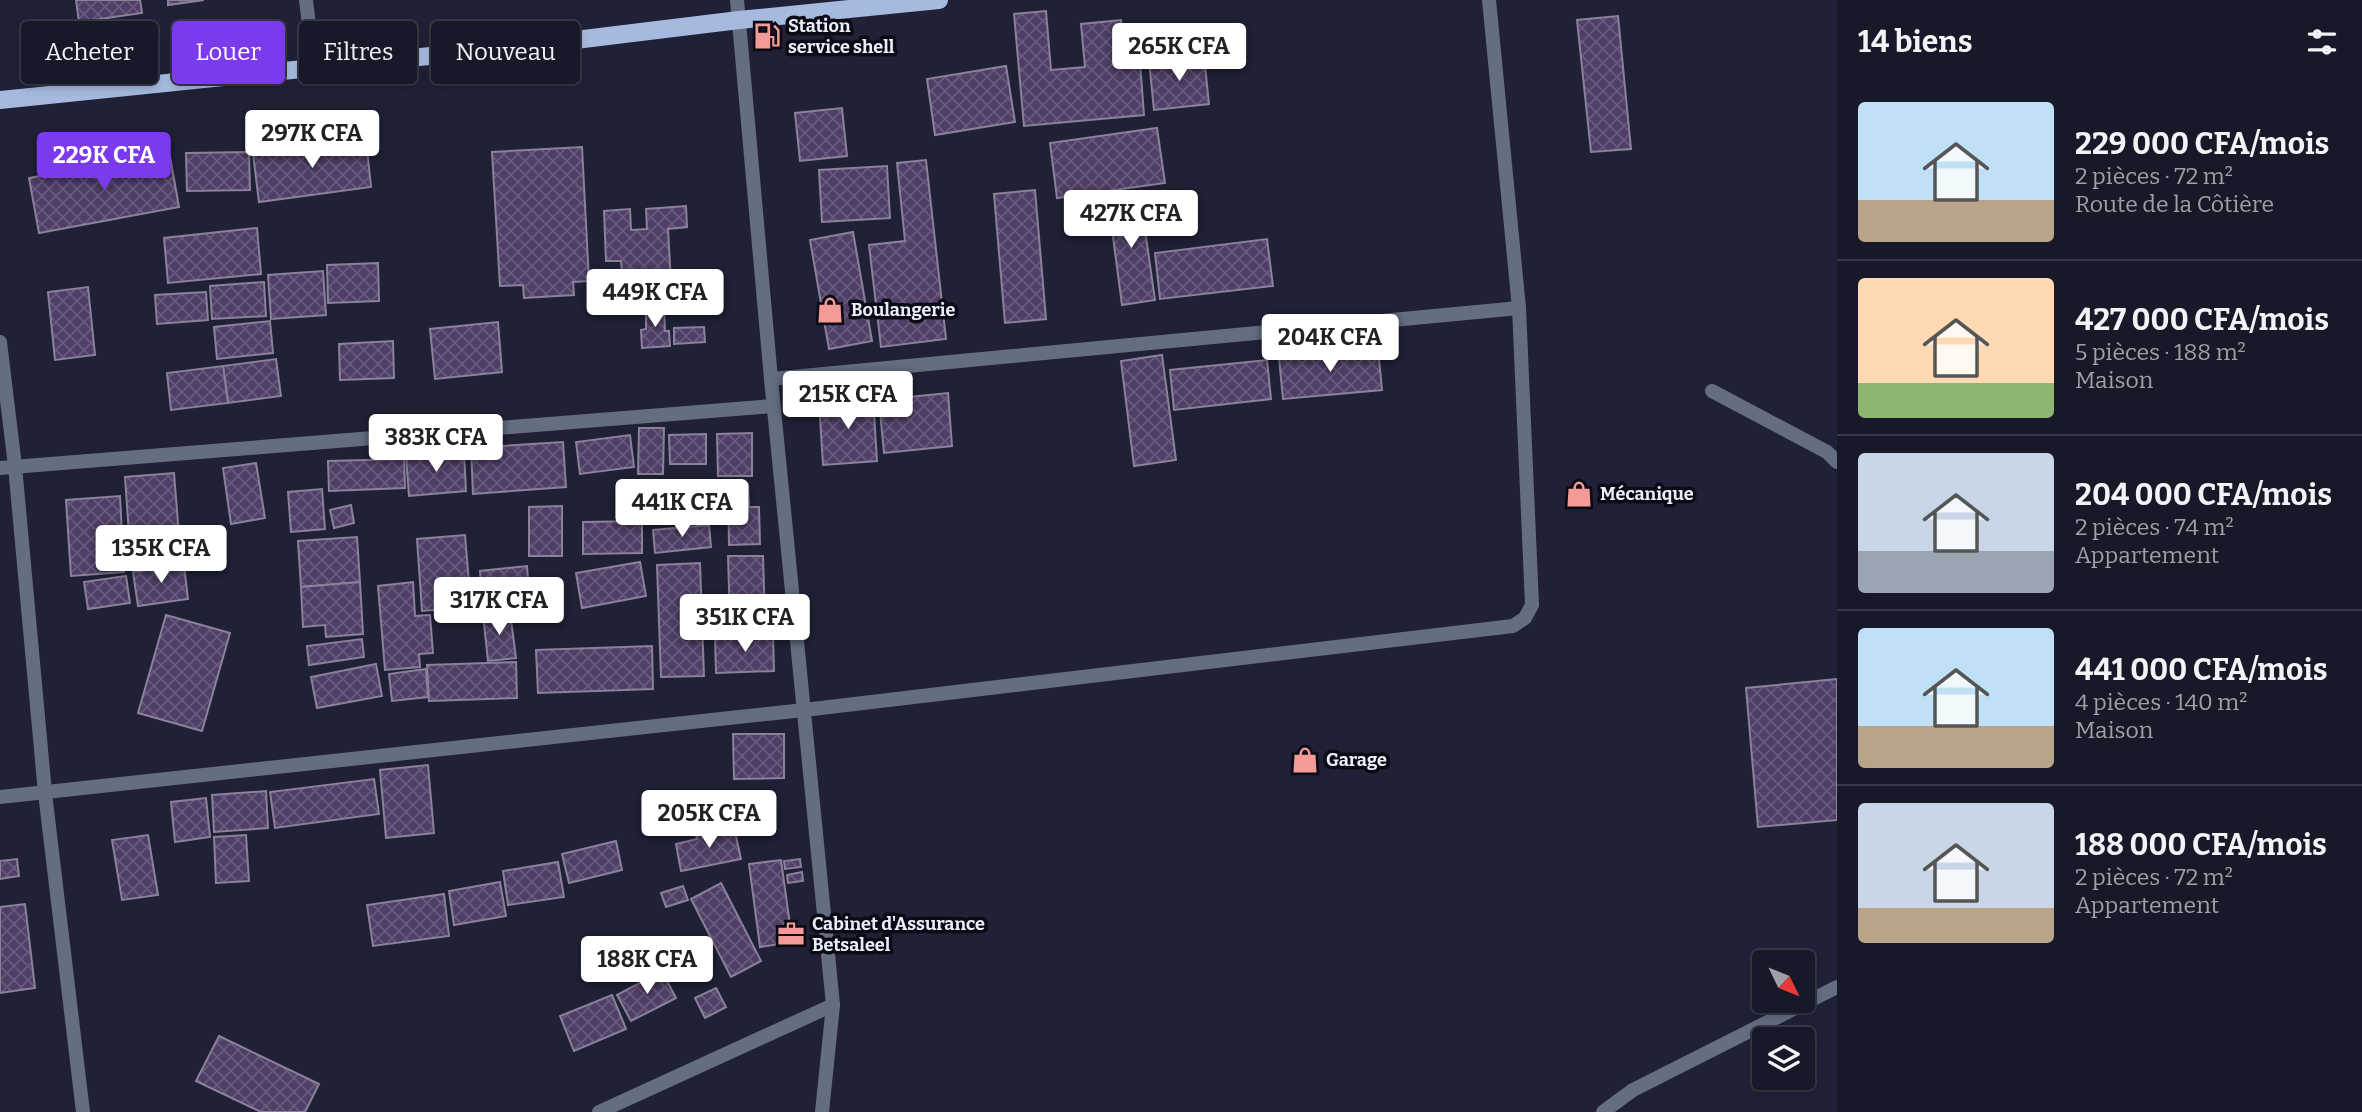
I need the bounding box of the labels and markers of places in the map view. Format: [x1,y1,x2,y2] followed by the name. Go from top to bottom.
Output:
[788,15,895,58] place label: Station service shell
[752,21,782,51] fuel station icon: Station service shell
[1107,24,1251,83] pin: 265K CFA
[240,110,384,170] pin: 297K CFA
[32,132,176,192] pin: 229K CFA
[1059,190,1203,250] pin: 427K CFA
[583,270,727,329] pin: 449K CFA
[815,295,845,325] shop icon: Boulangerie
[851,299,955,321] place label: Boulangerie
[1258,314,1402,374] pin: 204K CFA
[776,372,920,431] pin: 215K CFA
[364,414,508,474] pin: 383K CFA
[1564,479,1594,509] shop icon: Mécanique
[610,480,754,539] pin: 441K CFA
[1600,483,1694,505] place label: Mécanique
[89,526,233,585] pin: 135K CFA
[427,578,571,637] pin: 317K CFA
[673,594,817,654] pin: 351K CFA
[1290,745,1320,775] shop icon: Garage
[1326,749,1387,771] place label: Garage
[637,790,781,850] pin: 205K CFA
[812,913,985,956] place label: Cabinet d'Assurance Betsaleel
[776,919,806,949] office icon: Cabinet d'Assurance Betsaleel
[575,936,719,996] pin: 188K CFA

